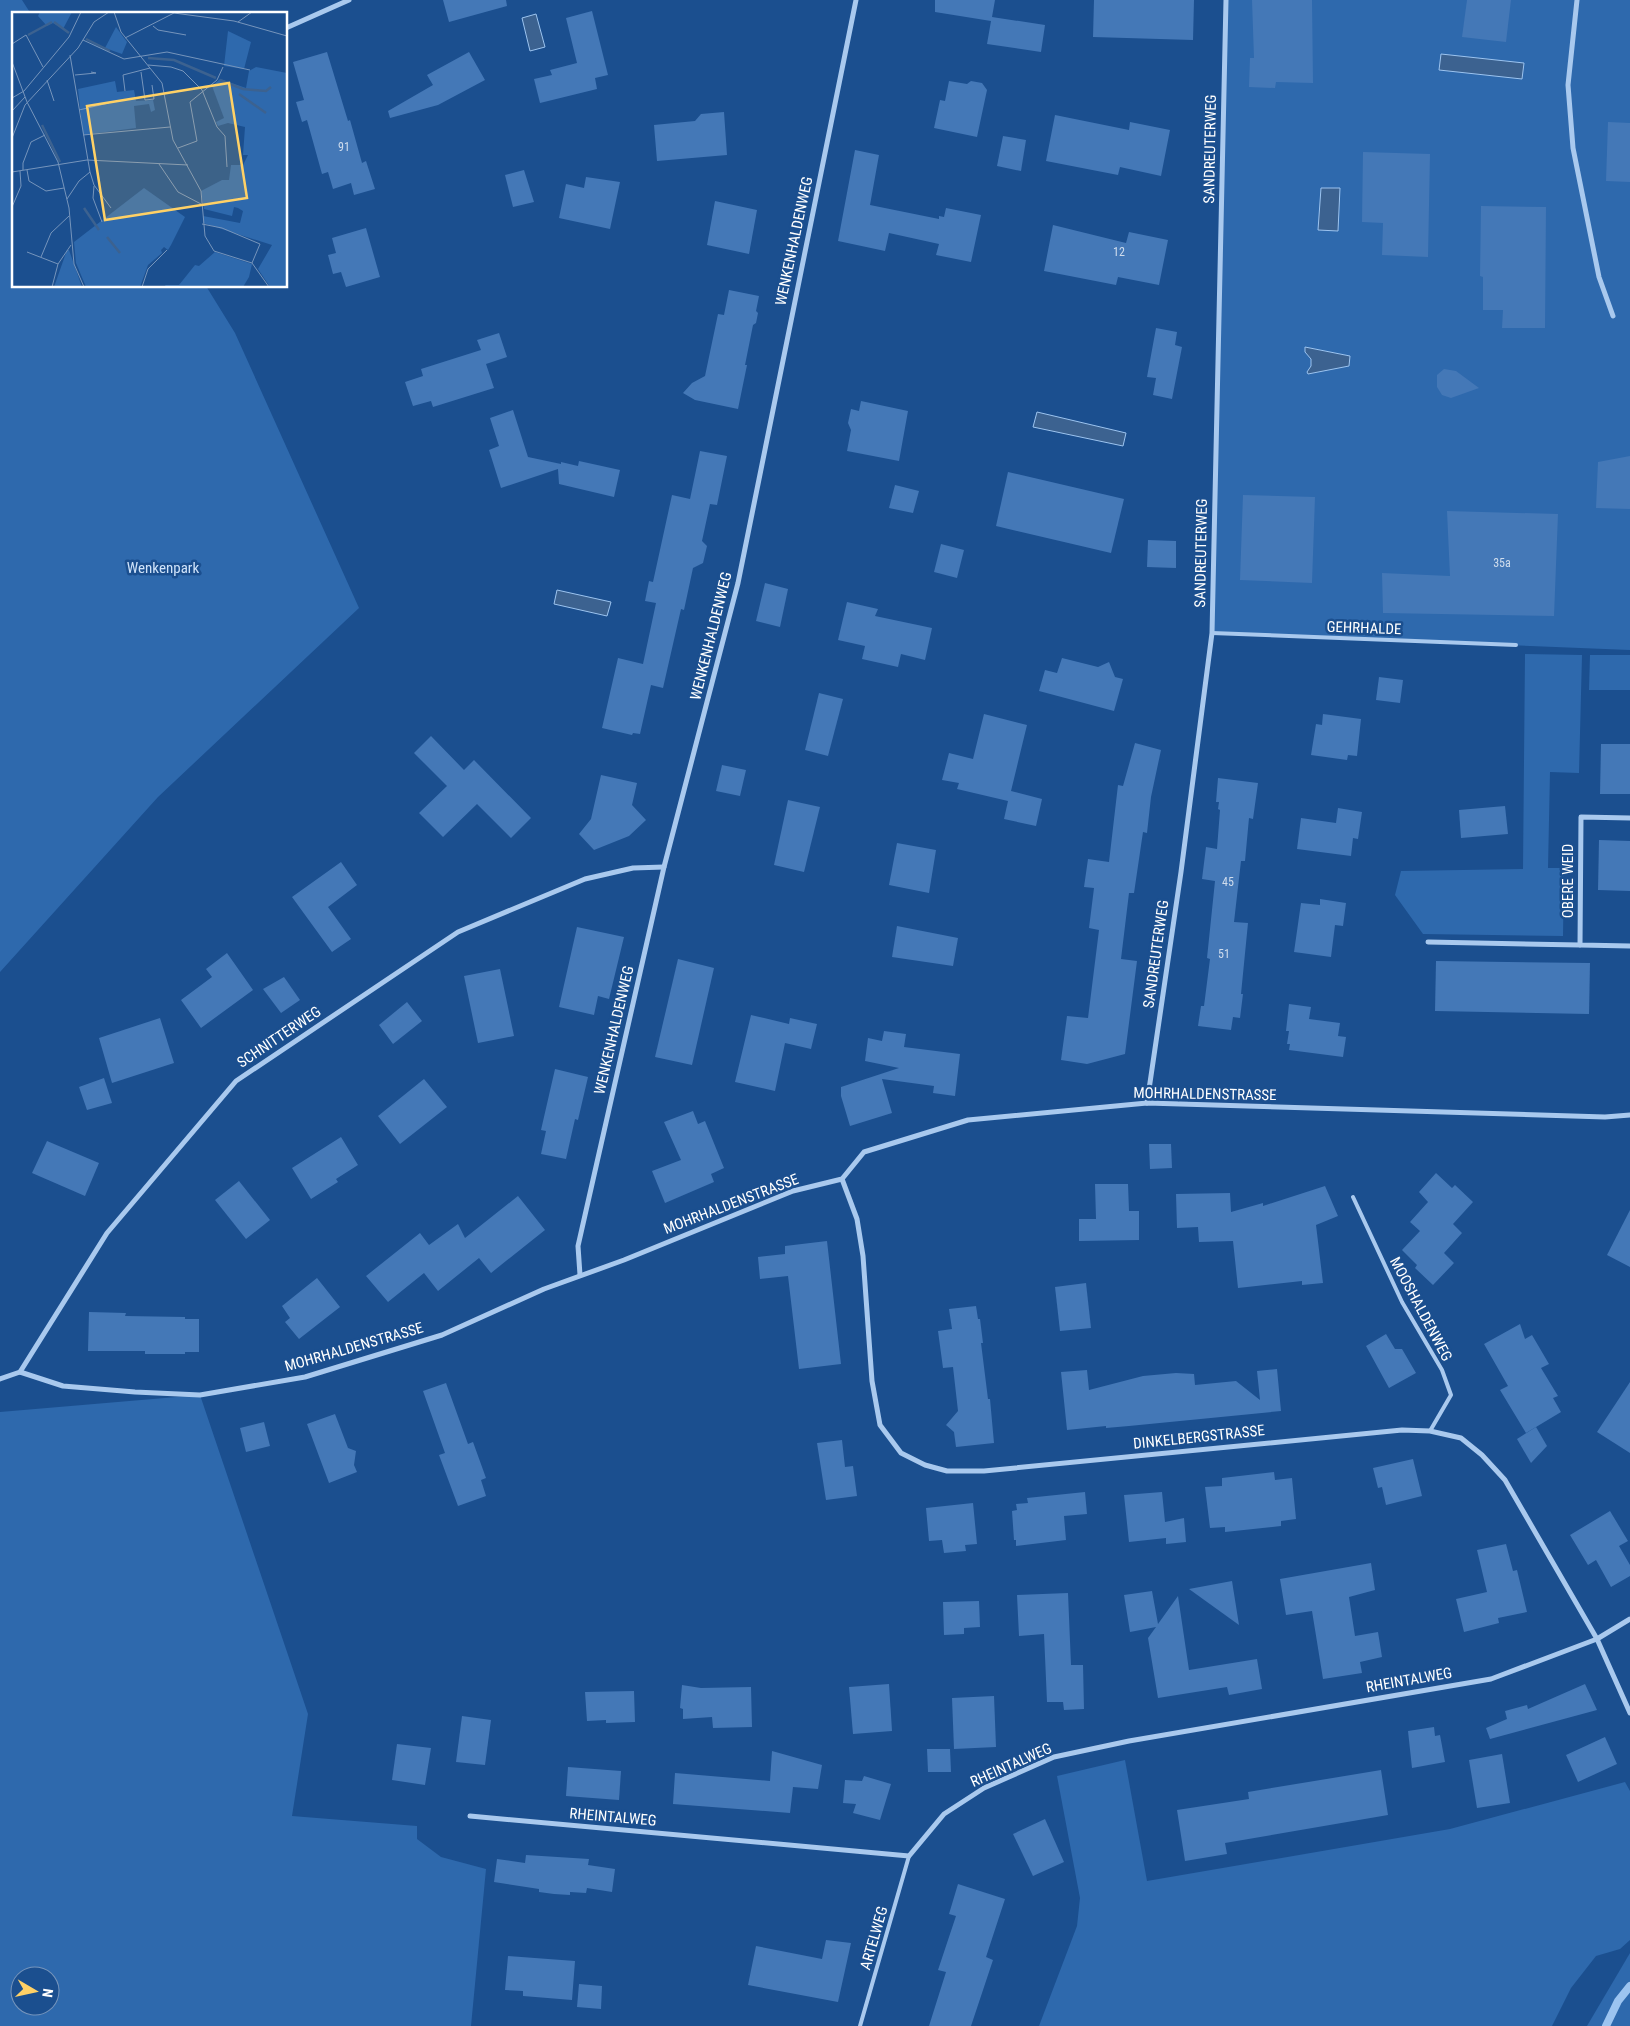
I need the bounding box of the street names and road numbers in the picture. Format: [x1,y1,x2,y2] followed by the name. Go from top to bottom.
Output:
[1200,94,1220,204] street label: SANDREUTERWEG
[772,175,816,307] street label: WENKENHALDENWEG
[1191,498,1211,608] street label: SANDREUTERWEG
[686,570,736,702] street label: WENKENHALDENWEG
[1326,618,1402,638] street label: GEHRHALDE
[1559,844,1577,918] street label: OBERE WEID
[1139,899,1173,1009] street label: SANDREUTERWEG
[590,964,638,1096] street label: WENKENHALDENWEG
[234,1002,324,1072] street label: SCHNITTERWEG
[1133,1084,1277,1104] street label: MOHRHALDENSTRASSE
[661,1170,801,1238] street label: MOHRHALDENSTRASSE
[1386,1254,1456,1364] street label: MOOSHALDENWEG
[283,1319,425,1375] street label: MOHRHALDENSTRASSE
[1132,1421,1266,1453] street label: DINKELBERGSTRASSE
[1364,1664,1454,1696] street label: RHEINTALWEG
[967,1739,1055,1791] street label: RHEINTALWEG
[569,1804,657,1830] street label: RHEINTALWEG
[856,1904,892,1972] street label: ARTELWEG

